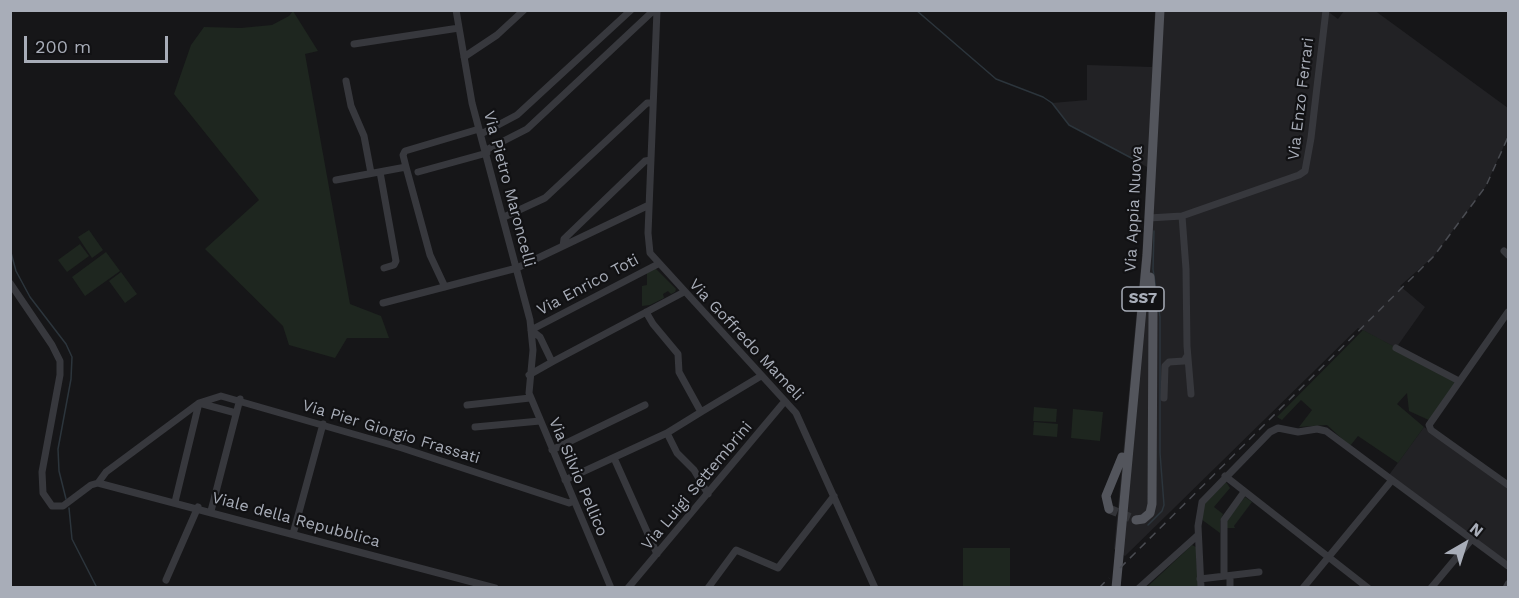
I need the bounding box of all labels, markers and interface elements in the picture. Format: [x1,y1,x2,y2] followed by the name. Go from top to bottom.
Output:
[27,24,171,62] scale bar
[35,36,91,57] text: 200 m
[1284,37,1318,161] street label: Via Enzo Ferrari
[479,109,539,269] street label: Via Pietro Maroncelli
[1121,145,1147,273] street label: Via Appia Nuova
[534,250,642,320] street label: Via Enrico Toti
[685,275,807,405] street label: Via Goffredo Mameli
[1122,287,1164,311] road number: SS7
[300,396,482,468] street label: Via Pier Giorgio Frassati
[544,415,612,539] street label: Via Silvio Pellico
[638,418,756,554] street label: Via Luigi Settembrini
[210,488,382,552] street label: Viale della Repubblica
[1435,514,1495,574] north arrow
[1466,519,1487,541] text: N

